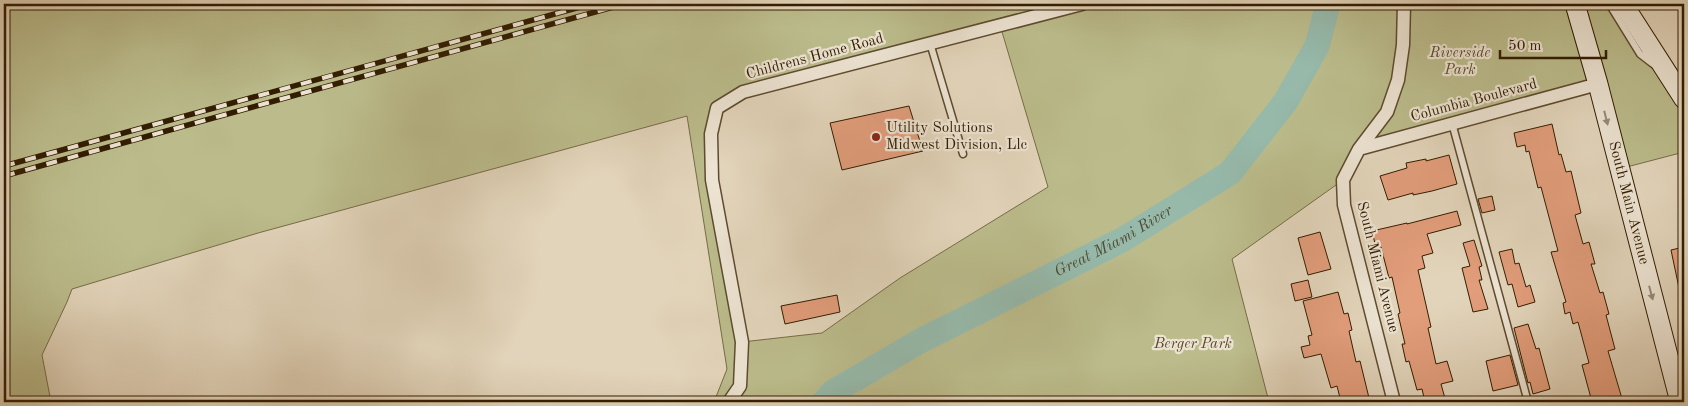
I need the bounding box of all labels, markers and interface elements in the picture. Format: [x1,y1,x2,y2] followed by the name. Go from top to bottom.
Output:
[1500,28,1607,60] scale bar
[745,31,886,83] street label: Childrens Home Road
[1508,39,1542,54] text: 50 m
[1429,46,1490,78] park label: Riverside Park
[1409,77,1539,125] street label: Columbia Boulevard
[1602,111,1610,126] one-way arrow
[886,121,1028,153] place label: Utility Solutions Midwest Division, Llc
[870,131,882,143] marker: Utility Solutions Midwest Division, Llc
[1606,140,1652,266] street label: South Main Avenue
[1353,200,1401,334] street label: South Miami Avenue
[1052,202,1176,280] water label: Great Miami River
[1648,285,1656,300] one-way arrow
[1153,337,1232,352] park label: Berger Park

